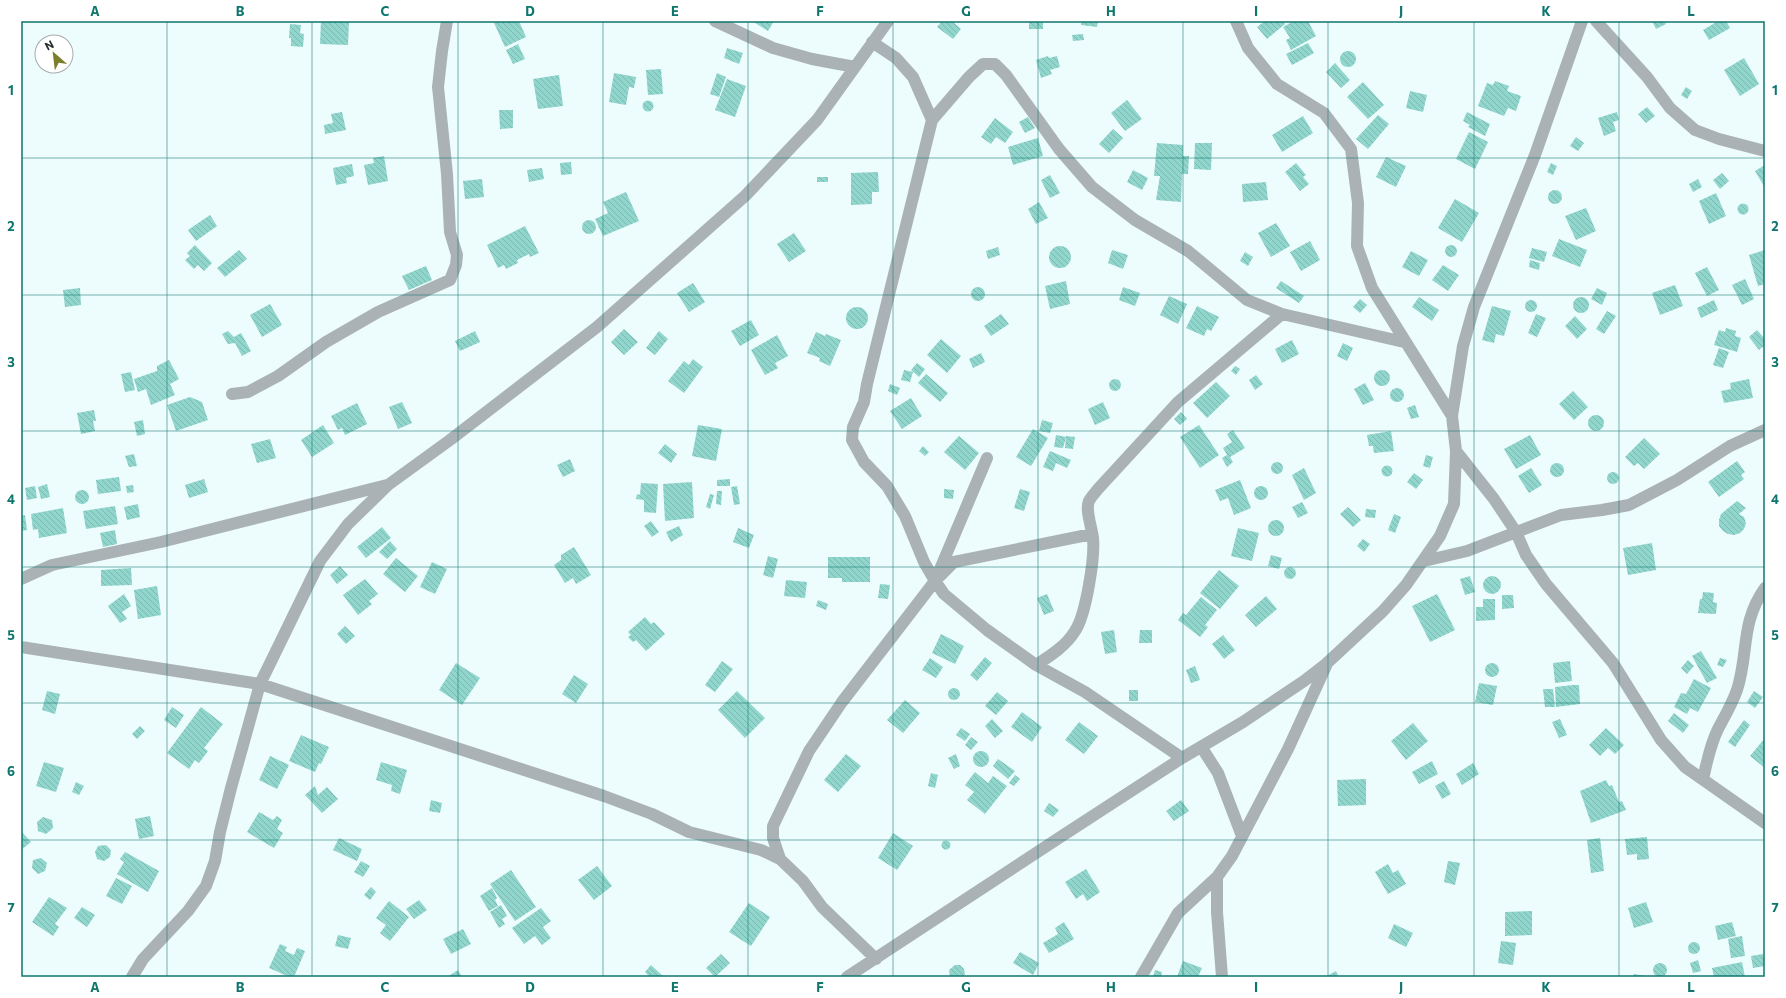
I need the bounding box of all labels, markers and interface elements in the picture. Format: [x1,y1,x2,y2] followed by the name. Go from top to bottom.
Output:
[90,3,100,19] text: A
[236,3,245,19] text: B
[381,3,390,19] text: C
[525,3,535,19] text: D
[671,3,679,19] text: E
[816,3,824,19] text: F
[961,3,971,19] text: G
[1106,3,1116,19] text: H
[1254,3,1258,19] text: I
[1399,3,1403,19] text: J
[1541,3,1551,19] text: K
[1687,3,1695,19] text: L
[34,34,74,74] north arrow
[42,37,56,52] text: N
[8,82,14,98] text: 1
[1772,82,1778,98] text: 1
[7,218,15,234] text: 2
[1771,218,1779,234] text: 2
[7,354,15,370] text: 3
[1771,354,1779,370] text: 3
[7,491,15,507] text: 4
[1771,491,1779,507] text: 4
[7,627,15,643] text: 5
[1771,627,1779,643] text: 5
[7,763,15,779] text: 6
[1771,763,1779,779] text: 6
[7,899,15,915] text: 7
[1771,899,1779,915] text: 7
[90,979,100,995] text: A
[236,979,245,995] text: B
[381,979,390,995] text: C
[525,979,535,995] text: D
[671,979,679,995] text: E
[816,979,824,995] text: F
[961,979,971,995] text: G
[1106,979,1116,995] text: H
[1254,979,1258,995] text: I
[1399,979,1403,995] text: J
[1541,979,1551,995] text: K
[1687,979,1695,995] text: L

